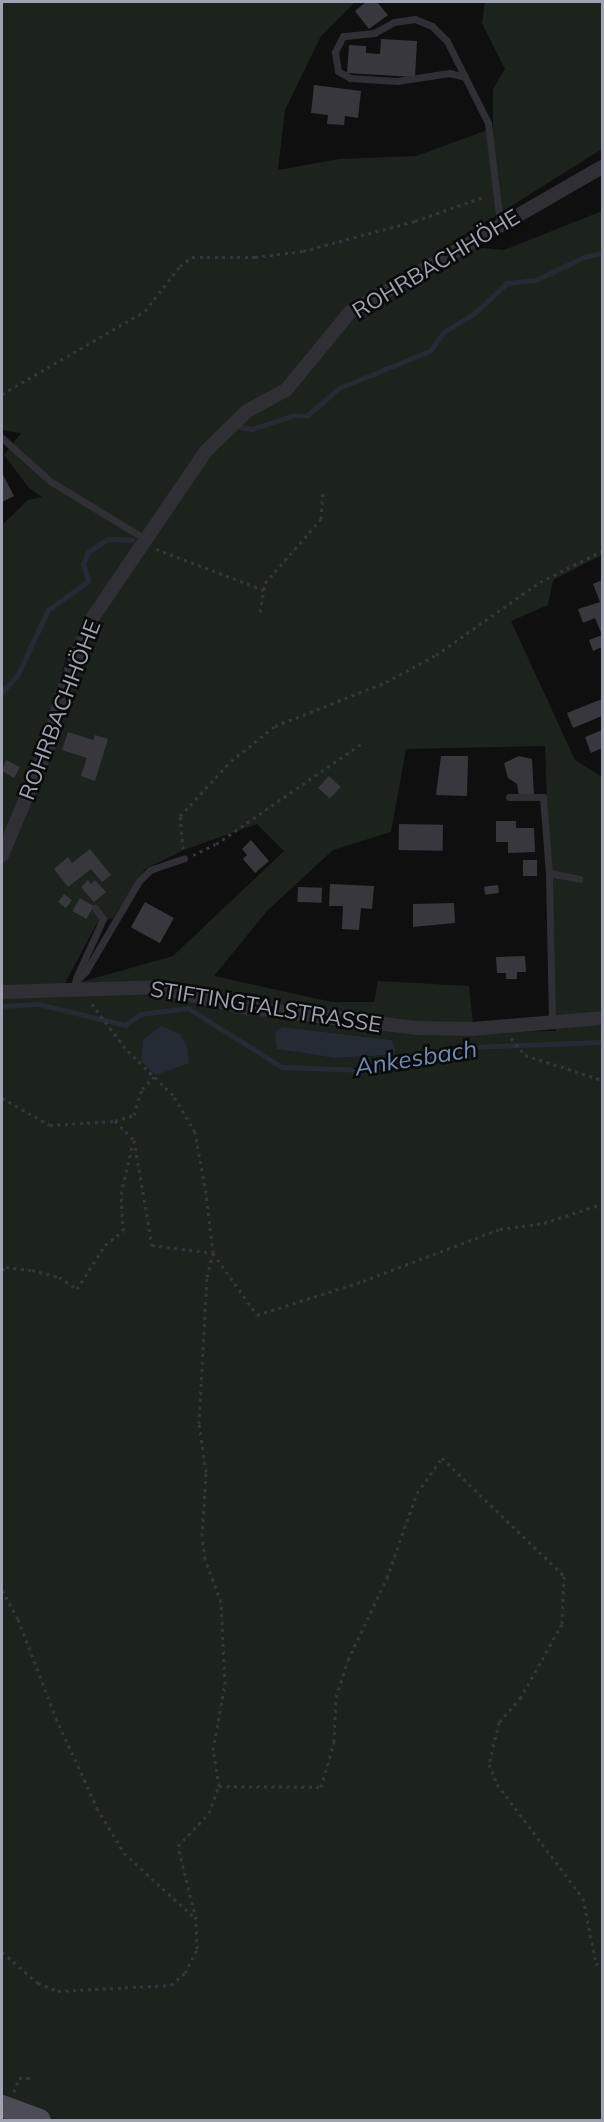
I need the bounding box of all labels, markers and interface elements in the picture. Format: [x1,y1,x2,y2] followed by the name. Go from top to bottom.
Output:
[348,204,524,324] street label: ROHRBACHHÖHE
[14,616,106,804] street label: ROHRBACHHÖHE
[149,976,383,1038] street label: STIFTINGTALSTRASSE
[353,1034,479,1082] water label: Ankesbach

